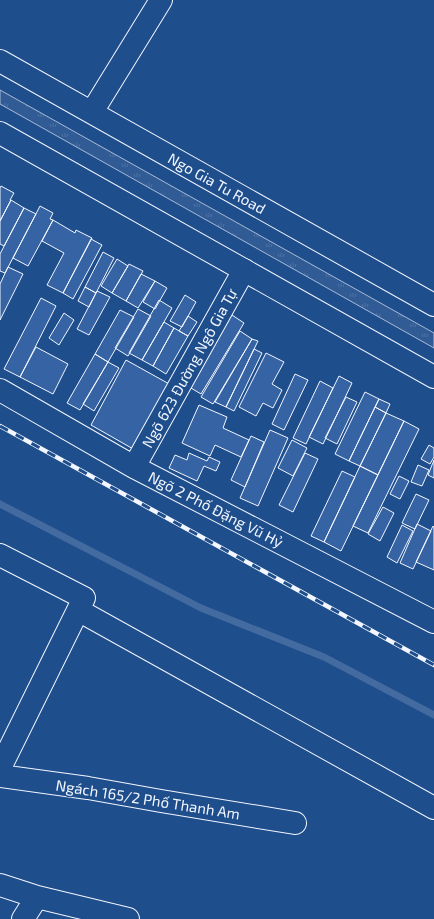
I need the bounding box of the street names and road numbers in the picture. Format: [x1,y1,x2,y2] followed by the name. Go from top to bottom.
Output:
[165,149,269,217] street label: Ngo Gia Tu Road
[138,284,241,451] street label: Ngõ 623 Đường Ngô Gia Tự
[146,467,286,551] street label: Ngõ 2 Phố Đặng Vũ Hỷ
[55,776,241,822] street label: Ngách 165/2 Phố Thanh Am

